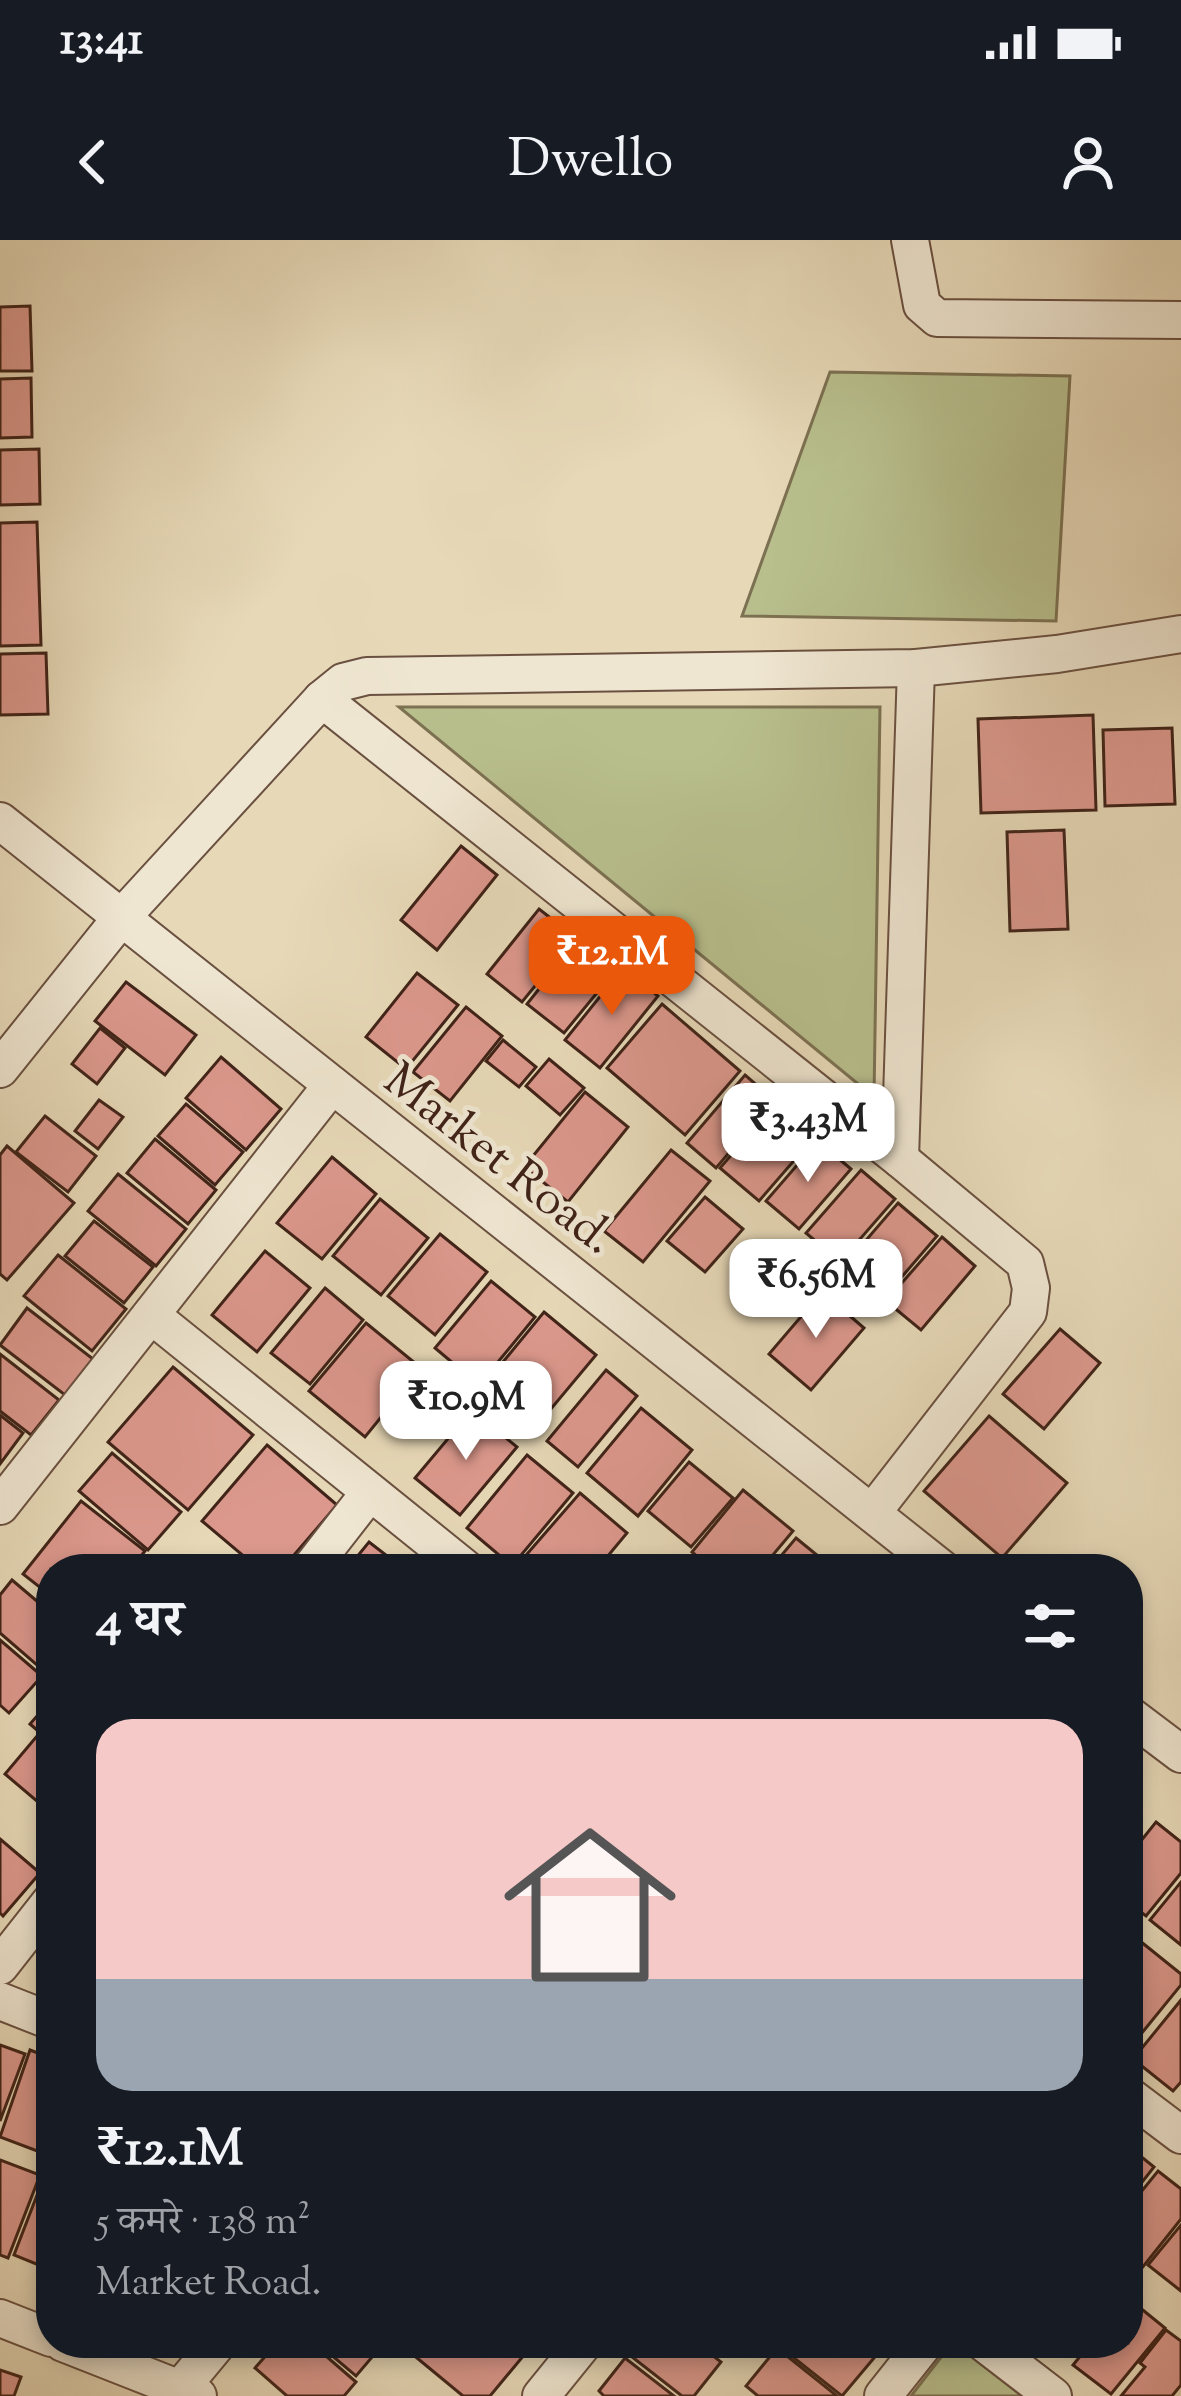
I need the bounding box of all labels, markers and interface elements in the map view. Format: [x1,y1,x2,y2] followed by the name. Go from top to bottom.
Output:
[60,10,143,75] text: 13:41
[508,123,673,201] text: Dwello
[60,129,126,195] icon: back
[1055,129,1121,195] icon: person
[514,916,710,1018] pin: ₹12.1M
[556,927,668,983] text: ₹12.1M
[367,1049,628,1274] street label: Market Road.
[710,1083,906,1185] pin: ₹3.43M
[749,1094,867,1150] text: ₹3.43M
[718,1239,914,1341] pin: ₹6.56M
[756,1250,876,1306] text: ₹6.56M
[368,1361,564,1463] pin: ₹10.9M
[407,1372,525,1428] text: ₹10.9M
[96,1586,183,1659] text: 4 घर
[1017,1593,1083,1659] icon: filters
[482,1797,698,2013] icon: home
[96,2115,243,2188] text: ₹12.1M
[96,2196,310,2252] text: 5 कमरे · 138 m²
[96,2257,321,2313] text: Market Road.

